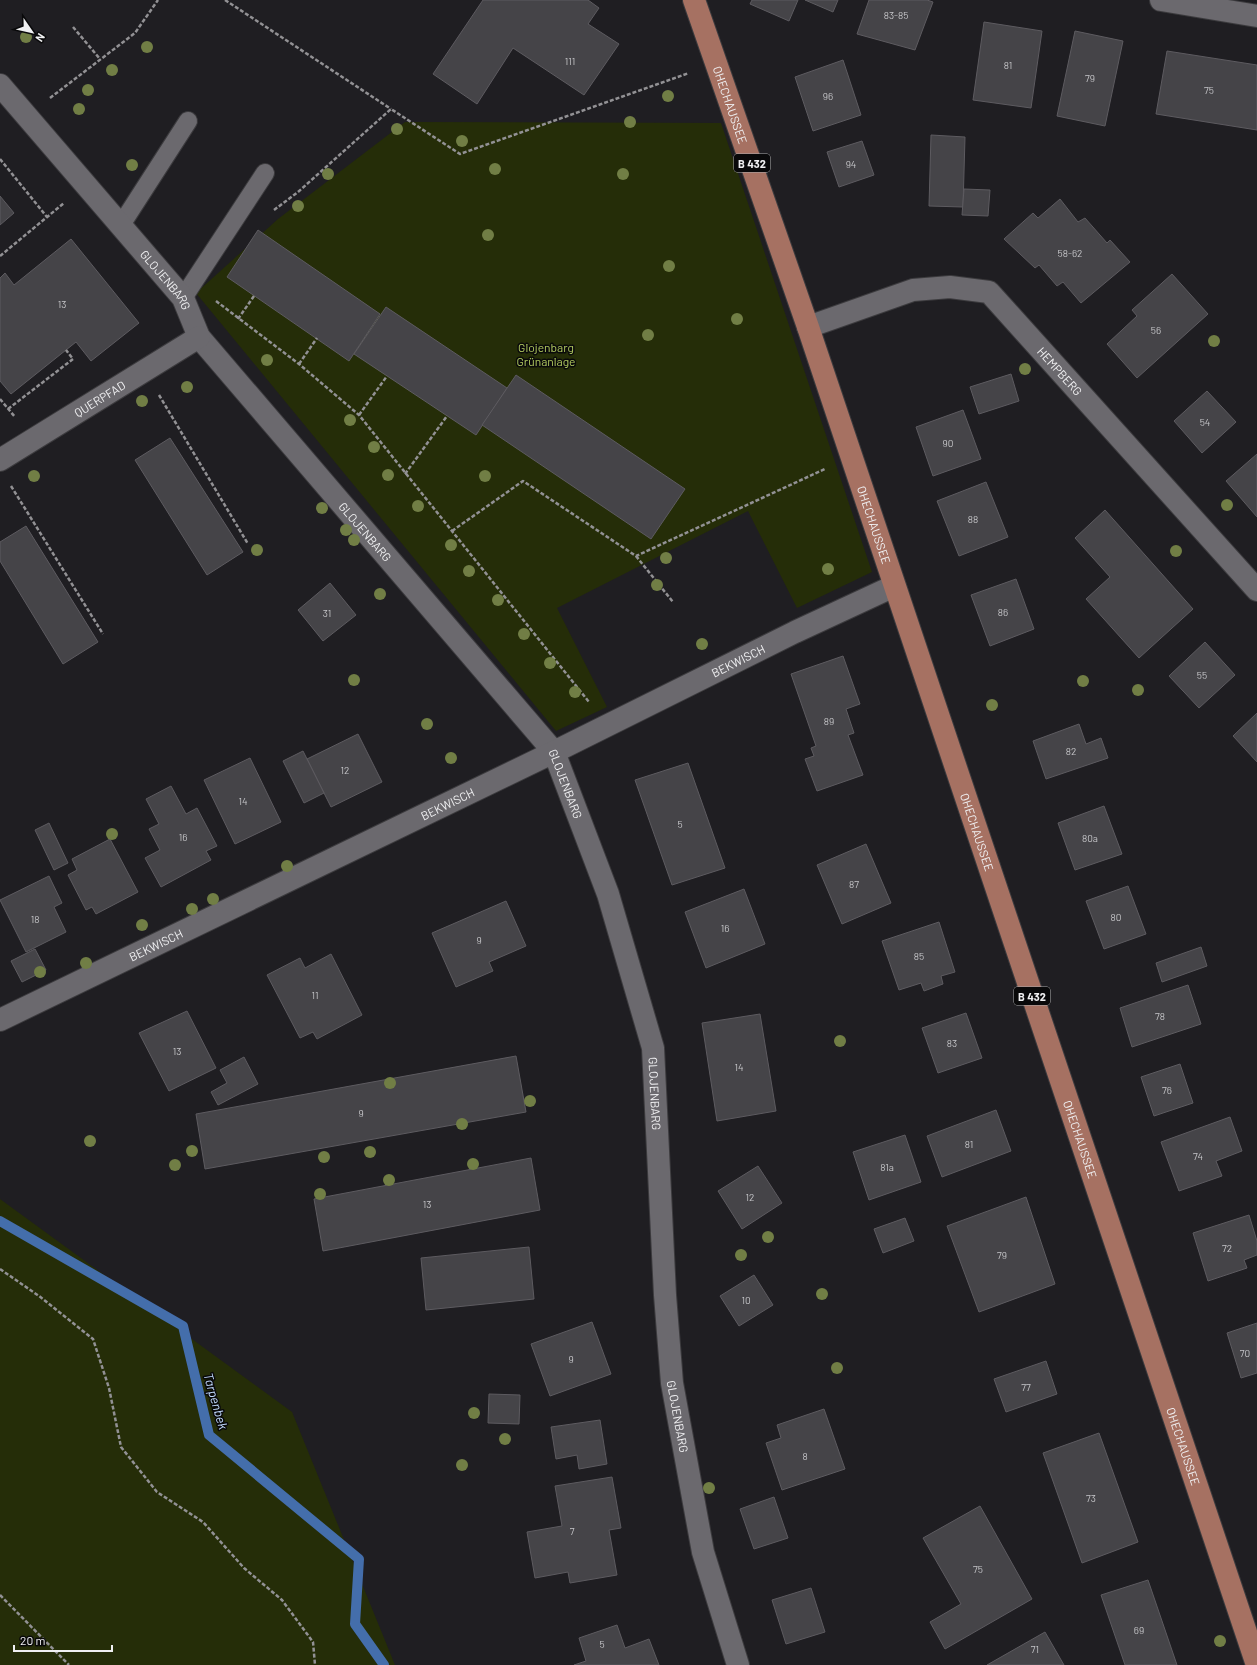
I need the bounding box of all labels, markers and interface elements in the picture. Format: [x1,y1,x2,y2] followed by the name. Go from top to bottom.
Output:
[884,9,908,21] house number: 83-85
[12,12,52,52] north arrow
[33,31,48,45] text: N
[565,55,575,67] house number: 111
[1004,59,1012,71] house number: 81
[711,64,751,146] street label: OHECHAUSSEE
[1085,72,1095,84] house number: 79
[1204,84,1214,96] house number: 75
[823,90,833,102] house number: 96
[734,154,770,172] road number: B 432
[846,158,856,170] house number: 94
[138,247,194,312] street label: GLOJENBARG
[1058,247,1082,259] house number: 58-62
[58,298,66,310] house number: 13
[1151,324,1161,336] house number: 56
[517,340,575,368] park label: Glojenbarg Grünanlage
[1035,344,1085,398] street label: HEMPBERG
[71,377,128,420] street label: QUERPFAD
[1200,416,1210,428] house number: 54
[943,437,953,449] house number: 90
[855,484,894,566] street label: OHECHAUSSEE
[336,499,395,564] street label: GLOJENBARG
[968,513,978,525] house number: 88
[998,606,1008,618] house number: 86
[323,607,331,619] house number: 31
[709,641,767,680] street label: BEKWISCH
[1197,669,1207,681] house number: 55
[824,715,834,727] house number: 89
[1066,745,1076,757] house number: 82
[546,747,586,820] street label: GLOJENBARG
[341,764,349,776] house number: 12
[418,785,477,822] street label: BEKWISCH
[958,791,997,873] street label: OHECHAUSSEE
[238,795,248,807] house number: 14
[677,818,683,830] house number: 5
[179,831,187,843] house number: 16
[1082,832,1098,844] house number: 80a
[849,878,859,890] house number: 87
[1111,911,1121,923] house number: 80
[31,913,39,925] house number: 18
[721,922,729,934] house number: 16
[127,926,185,964] street label: BEKWISCH
[476,934,482,946] house number: 9
[914,950,924,962] house number: 85
[1014,987,1050,1005] road number: B 432
[311,989,319,1001] house number: 11
[1155,1010,1165,1022] house number: 78
[947,1037,957,1049] house number: 83
[173,1045,181,1057] house number: 13
[646,1057,664,1130] street label: GLOJENBARG
[734,1061,744,1073] house number: 14
[1162,1084,1172,1096] house number: 76
[1061,1098,1100,1180] street label: OHECHAUSSEE
[358,1107,364,1119] house number: 9
[965,1138,973,1150] house number: 81
[1193,1150,1203,1162] house number: 74
[880,1161,894,1173] house number: 81a
[746,1191,754,1203] house number: 12
[423,1198,431,1210] house number: 13
[1222,1242,1232,1254] house number: 72
[997,1249,1007,1261] house number: 79
[741,1294,751,1306] house number: 10
[1240,1347,1250,1359] house number: 70
[568,1353,574,1365] house number: 9
[200,1371,232,1432] water label: Tarpenbek
[665,1379,692,1454] street label: GLOJENBARG
[1021,1381,1031,1393] house number: 77
[1164,1406,1203,1487] street label: OHECHAUSSEE
[802,1450,808,1462] house number: 8
[1086,1492,1096,1504] house number: 73
[570,1525,575,1537] house number: 7
[973,1563,983,1575] house number: 75
[1134,1624,1144,1636] house number: 69
[14,1627,112,1653] scale bar
[20,1633,46,1647] text: 20 m
[599,1638,605,1650] house number: 5
[1031,1643,1039,1655] house number: 71

